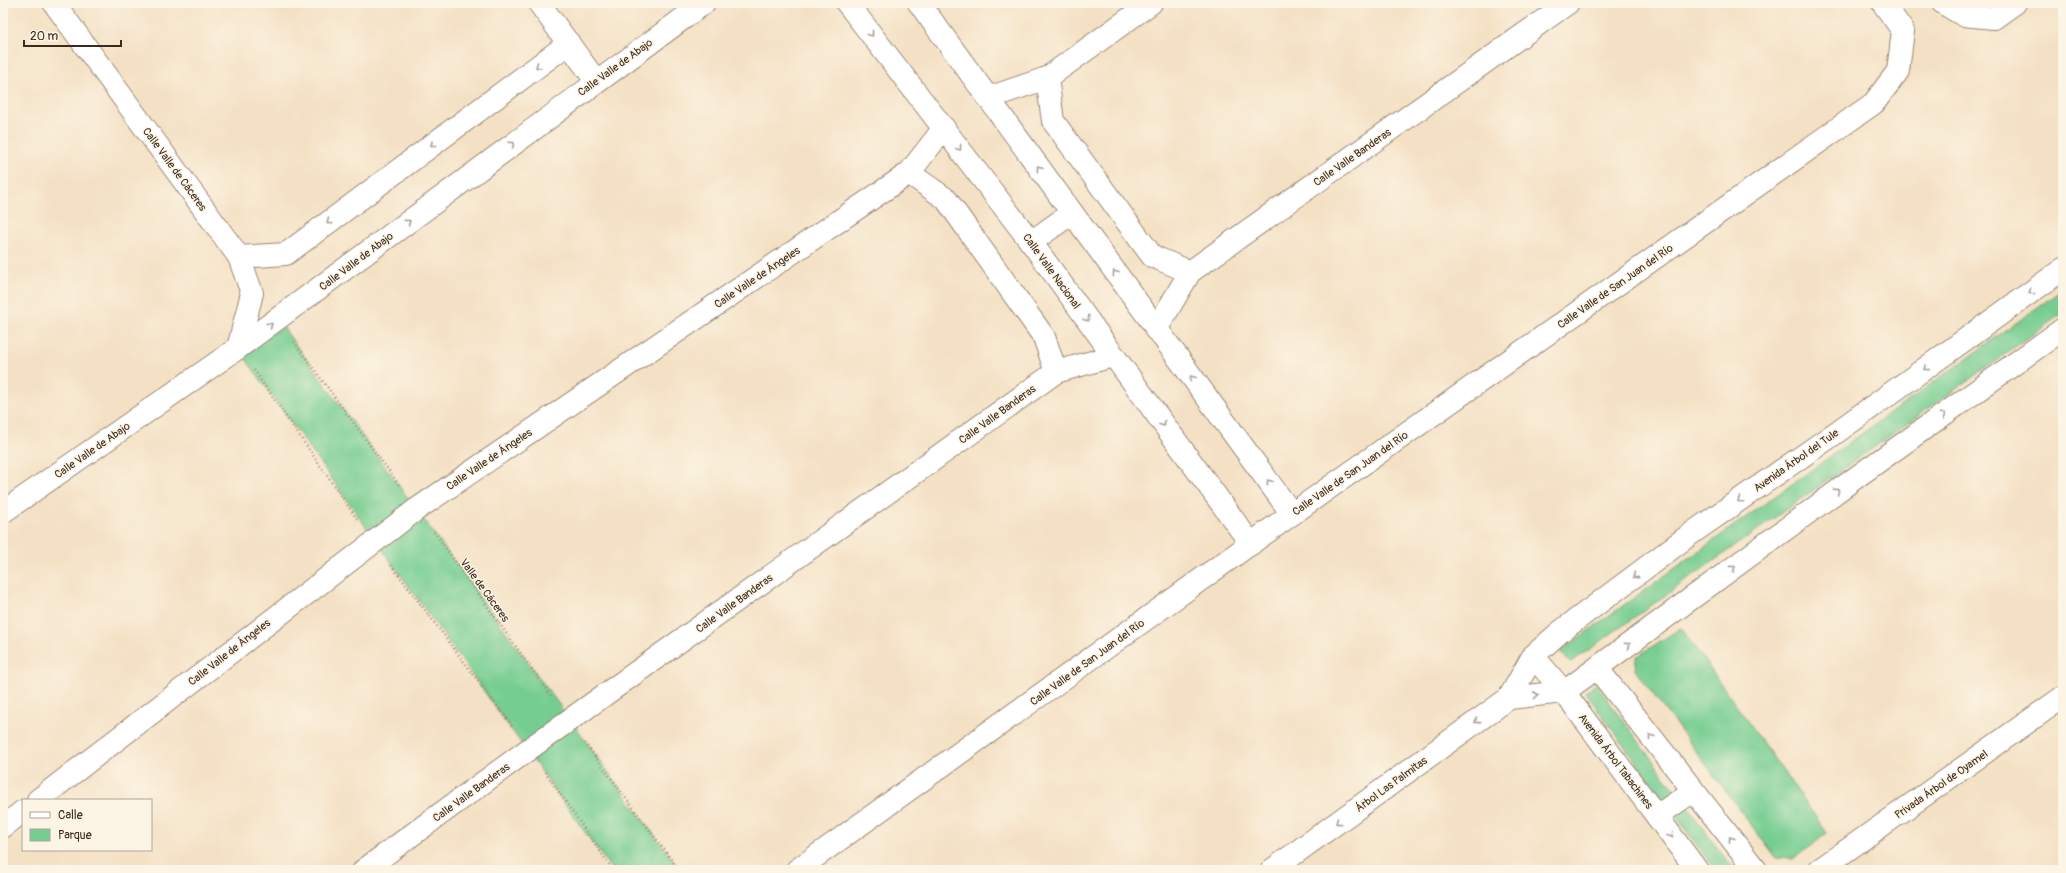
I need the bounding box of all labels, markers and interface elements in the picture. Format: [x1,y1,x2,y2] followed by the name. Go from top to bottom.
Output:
[24,22,121,48] scale bar
[30,29,59,44] text: 20 m
[866,29,873,36] one-way arrow
[575,36,655,99] street label: Calle Valle de Abajo
[535,62,542,69] one-way arrow
[140,125,209,214] street label: Calle Valle de Cáceres
[1311,126,1394,189] street label: Calle Valle Banderas
[431,139,438,146] one-way arrow
[507,142,514,149] one-way arrow
[954,143,961,150] one-way arrow
[1037,165,1044,172] one-way arrow
[326,217,333,225] one-way arrow
[403,220,410,227] one-way arrow
[317,229,396,293] street label: Calle Valle de Abajo
[1020,231,1083,311] street label: Calle Valle Nacional
[1555,241,1676,331] street label: Calle Valle de San Juan del Río
[712,244,803,311] street label: Calle Valle de Ángeles
[1113,270,1120,277] one-way arrow
[2029,287,2036,294] one-way arrow
[1082,315,1089,322] one-way arrow
[265,323,272,330] one-way arrow
[1923,363,1930,371] one-way arrow
[1189,375,1196,382] one-way arrow
[956,382,1038,447] street label: Calle Valle Banderas
[1939,412,1946,420] one-way arrow
[52,419,133,481] street label: Calle Valle de Abajo
[1158,420,1165,427] one-way arrow
[444,426,535,493] street label: Calle Valle de Ángeles
[1751,426,1842,495] street label: Avenida Árbol del Tule
[1290,428,1411,518] street label: Calle Valle de San Juan del Río
[1267,480,1274,487] one-way arrow
[1833,489,1840,496] one-way arrow
[1737,495,1744,503] one-way arrow
[457,556,512,625] street label: Valle de Cáceres
[1728,566,1735,573] one-way arrow
[693,571,775,636] street label: Calle Valle Banderas
[1632,571,1639,578] one-way arrow
[186,616,273,688] street label: Calle Valle de Ángeles
[1028,616,1147,708] street label: Calle Valle de San Juan del Río
[1624,643,1631,650] one-way arrow
[1533,691,1539,700] one-way arrow
[1576,711,1656,811] street label: Avenida Árbol Tabachines
[1474,716,1481,724] one-way arrow
[1649,735,1656,742] one-way arrow
[1892,747,1990,821] street label: Privada Árbol de Oyamel
[1353,754,1430,815] street label: Árbol Las Palmitas
[430,760,512,825] street label: Calle Valle Banderas
[22,799,152,851] legend
[58,808,83,823] text: Calle
[1335,817,1342,825] one-way arrow
[58,828,92,843] text: Parque
[1667,831,1674,838] one-way arrow
[1729,837,1736,844] one-way arrow

